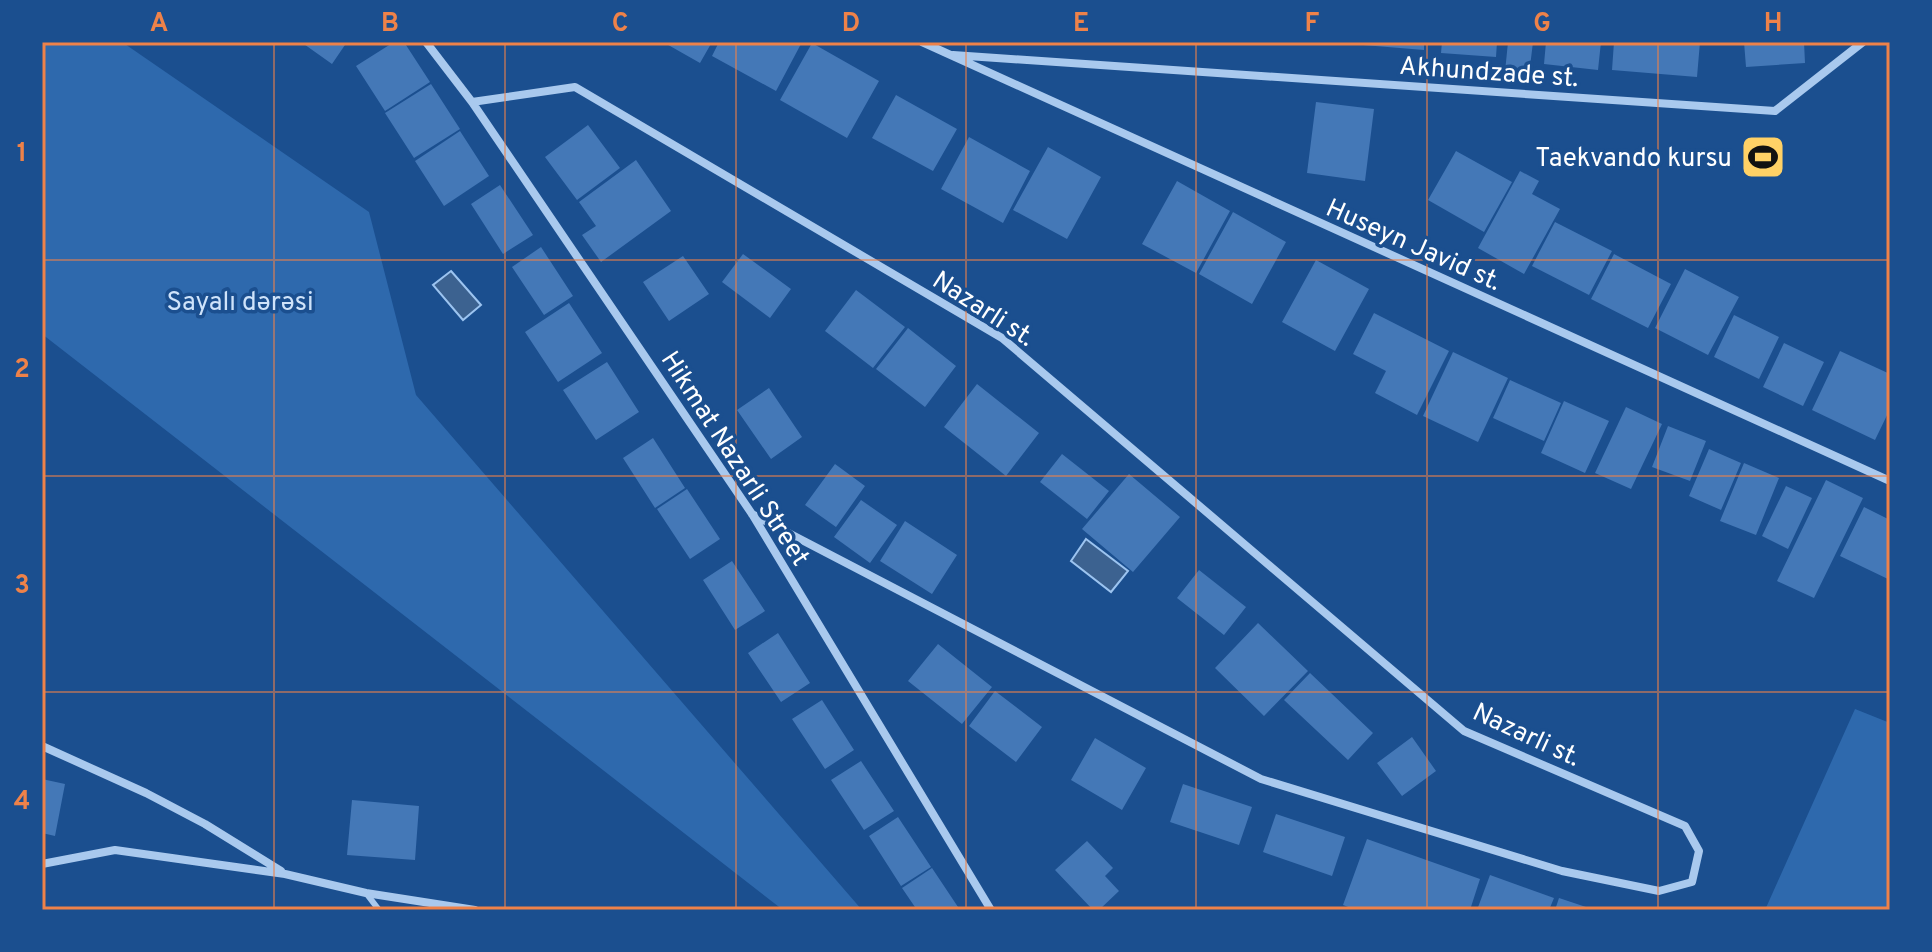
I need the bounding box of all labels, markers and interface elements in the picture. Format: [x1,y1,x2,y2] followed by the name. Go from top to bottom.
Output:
[150,8,168,41] text: A
[381,8,399,41] text: B
[612,8,628,41] text: C
[842,8,860,41] text: D
[1073,8,1089,41] text: E
[1305,8,1320,41] text: F
[1533,8,1551,41] text: G
[1764,8,1782,41] text: H
[1398,51,1580,96] street label: Akhundzade st.
[1739,133,1787,181] sports icon: Taekvando kursu
[17,138,27,171] text: 1
[1535,143,1732,176] place label: Taekvando kursu
[1320,193,1506,300] street label: Huseyn Javid st.
[925,265,1040,355] street label: Nazarli st.
[166,287,314,320] park label: Sayalı dərəsi
[652,346,816,573] street label: Hikmat Nazarli Street
[14,354,30,387] text: 2
[14,570,30,603] text: 3
[1467,697,1585,776] street label: Nazarli st.
[14,786,30,819] text: 4

